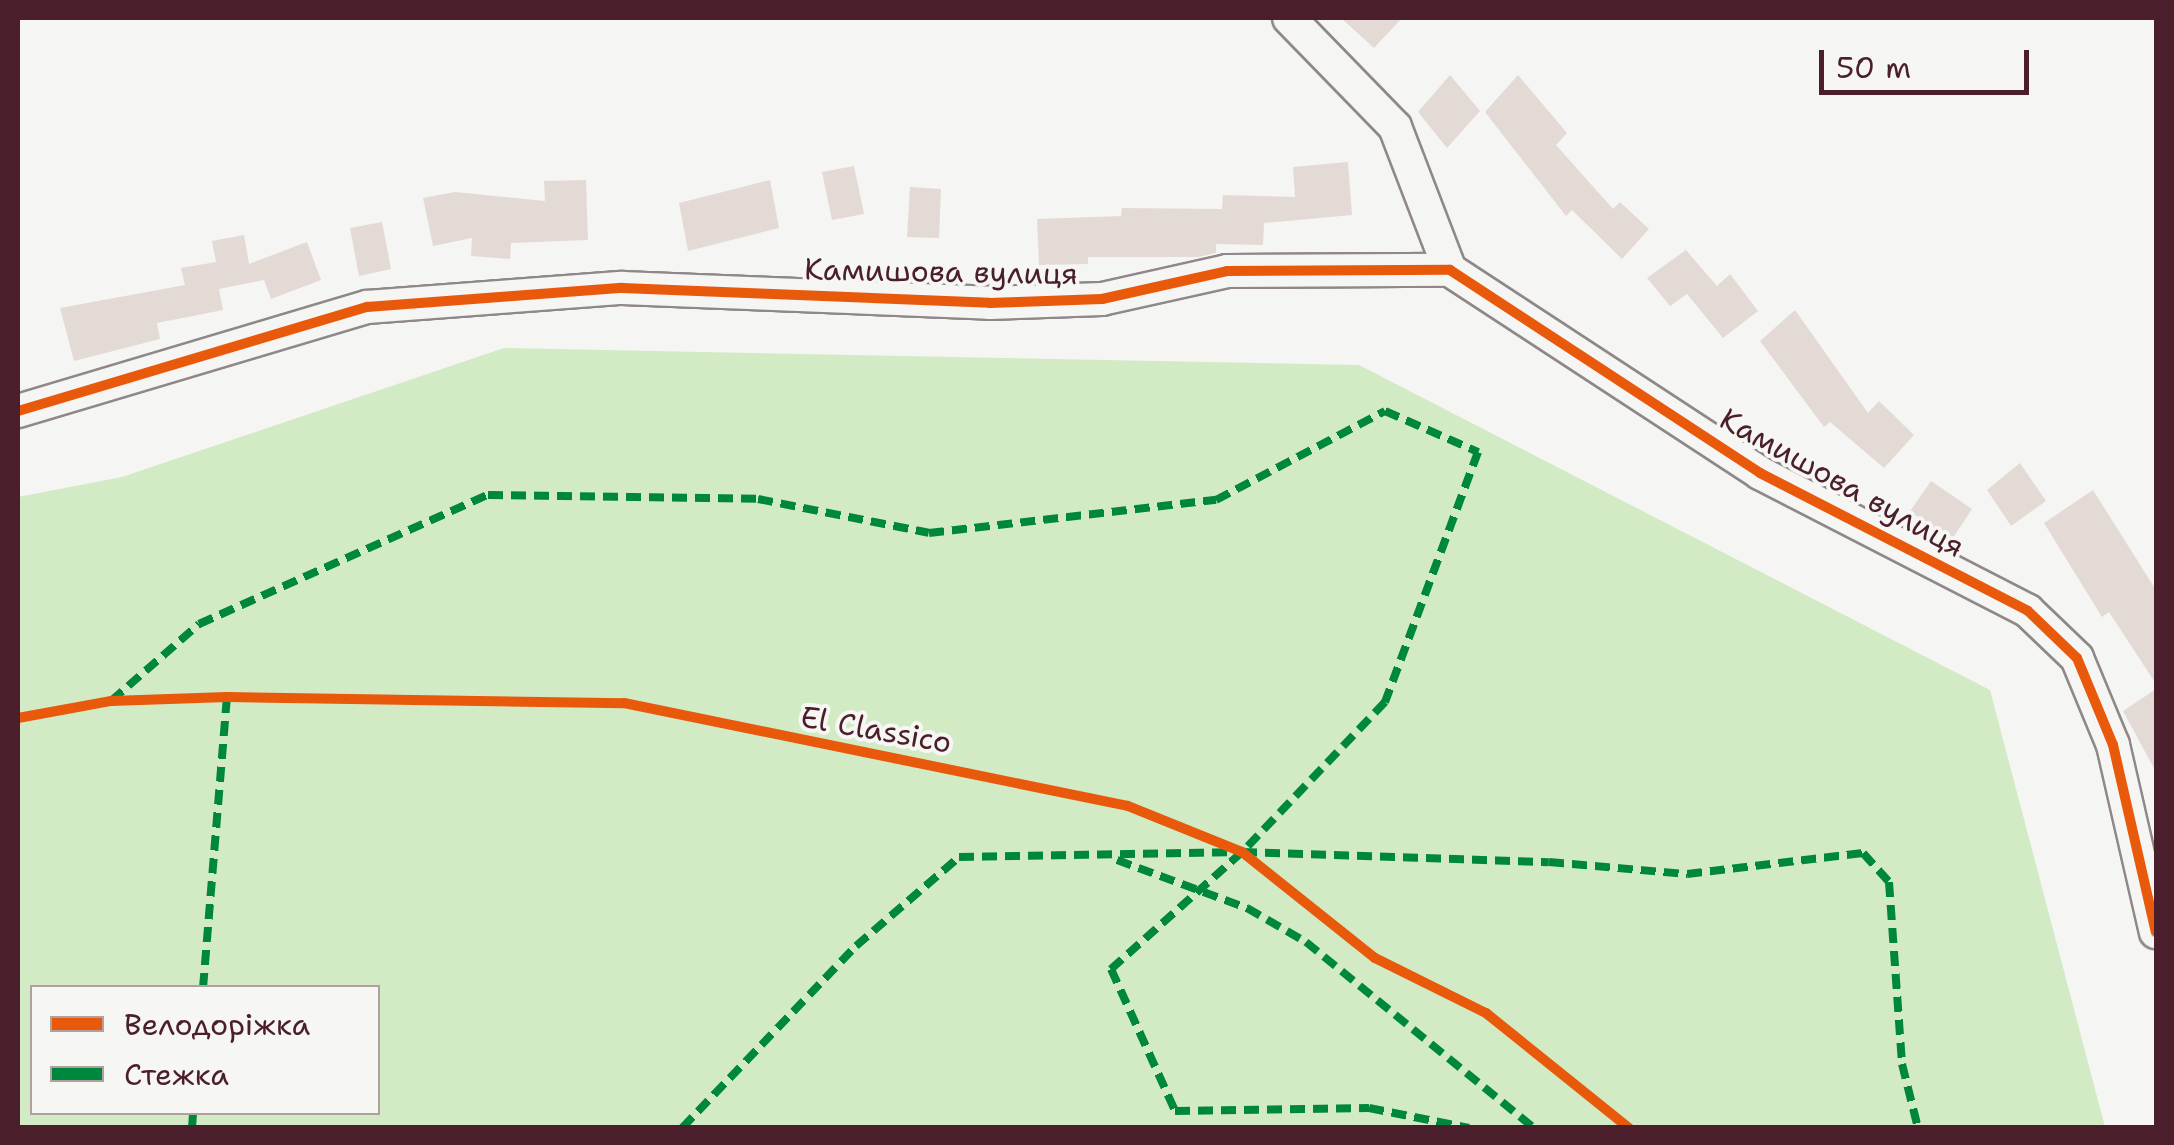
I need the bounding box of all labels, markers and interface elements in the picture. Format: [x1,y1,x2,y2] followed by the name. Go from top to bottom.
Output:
[1824,30,2034,92] scale bar
[1836,47,1911,88] text: 50 m
[804,252,1078,292] street label: Камишова вулиця
[1714,401,1970,565] street label: Камишова вулиця
[798,699,954,761] street label: El Classico
[30,985,380,1115] legend
[124,1004,310,1045] text: Велодоріжка
[124,1054,229,1095] text: Стежка

